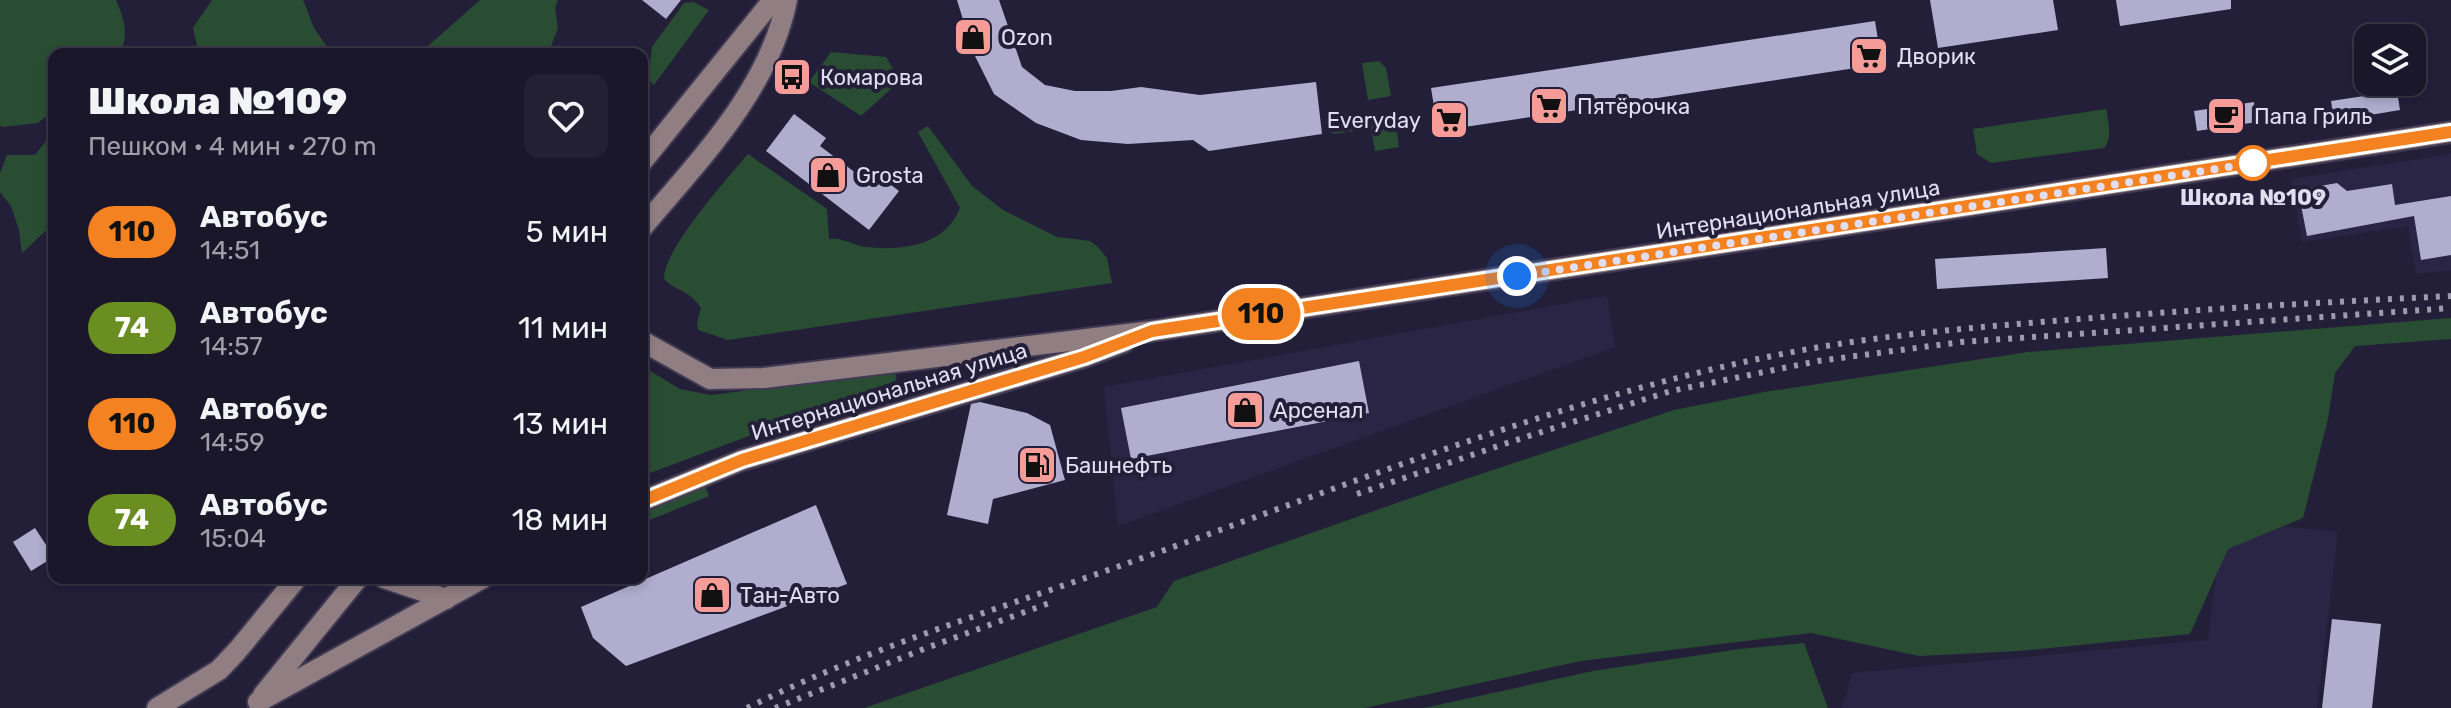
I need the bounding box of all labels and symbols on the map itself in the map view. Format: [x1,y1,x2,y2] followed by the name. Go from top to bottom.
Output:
[952,16,994,58] shop icon: Ozon
[1001,24,1053,51] place label: Ozon
[1848,35,1890,77] supermarket icon: Дворик
[1897,43,1976,70] place label: Дворик
[771,56,813,98] bus stop icon: Комарова
[820,64,923,91] place label: Комарова
[1528,85,1570,127] supermarket icon: Пятёрочка
[1577,93,1690,120] place label: Пятёрочка
[2205,95,2247,137] cafe icon: Папа Гриль
[1428,99,1470,141] supermarket icon: Everyday
[2254,103,2372,130] place label: Папа Гриль
[1327,107,1421,134] place label: Everyday
[2236,146,2270,180] marker: Школа №109
[807,154,849,196] shop icon: Grosta
[856,162,924,189] place label: Grosta
[1654,174,1942,245] street label: Интернациональная улица
[2180,184,2326,211] place label: Школа №109
[1497,256,1537,296] your location
[1215,288,1307,340] line badge: 110
[748,337,1030,446] street label: Интернациональная улица
[1224,389,1266,431] shop icon: Арсенал
[1273,397,1364,424] place label: Арсенал
[1016,444,1058,486] fuel station icon: Башнефть
[1065,452,1172,479] place label: Башнефть
[691,574,733,616] shop icon: Тан-Авто
[740,582,840,609] place label: Тан-Авто

